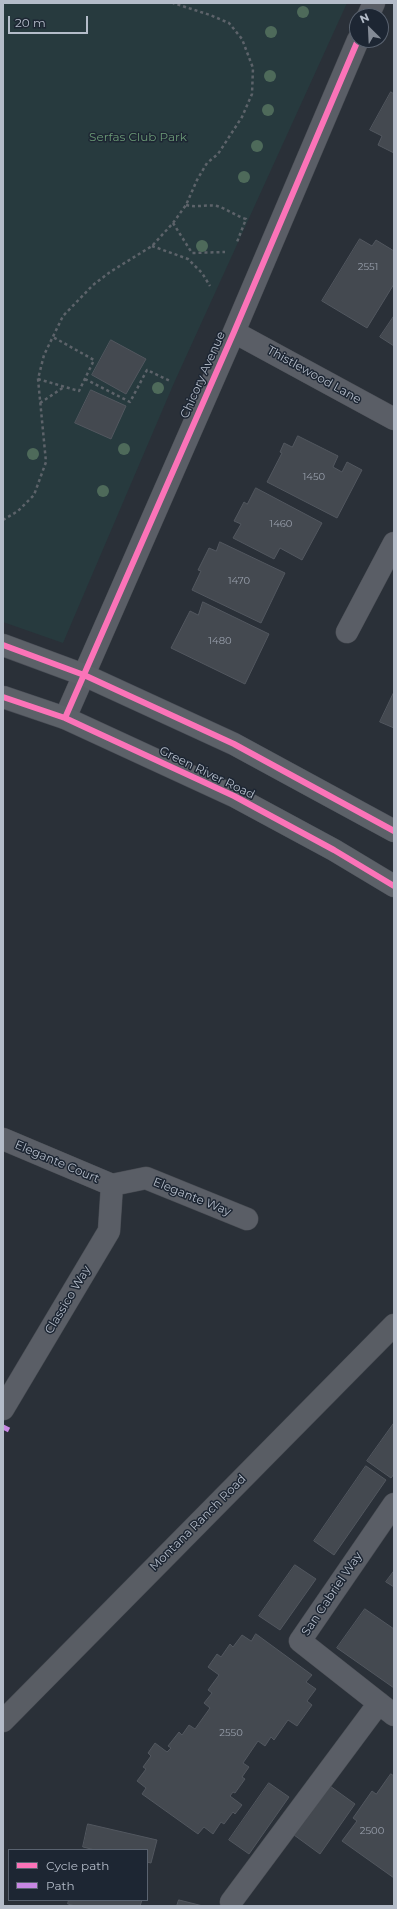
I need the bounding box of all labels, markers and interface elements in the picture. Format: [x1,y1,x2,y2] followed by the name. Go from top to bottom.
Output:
[10,8,90,34] scale bar
[349,8,389,48] north arrow
[358,10,371,26] text: N
[15,15,46,30] text: 20 m
[89,130,187,144] park label: Serfas Club Park
[358,261,378,273] house number: 2551
[177,329,229,421] street label: Chicory Avenue
[264,343,364,407] street label: Thistlewood Lane
[303,471,325,483] house number: 1450
[270,518,292,530] house number: 1460
[228,575,250,587] house number: 1470
[208,635,232,647] house number: 1480
[157,744,257,802] street label: Green River Road
[12,1138,102,1186] street label: Elegante Court
[151,1175,233,1219] street label: Elegante Way
[42,1263,94,1337] street label: Classico Way
[147,1472,249,1574] street label: Montana Ranch Road
[299,1549,365,1639] street label: San Gabriel Way
[219,1727,243,1739] house number: 2550
[360,1825,384,1837] house number: 2500
[8,1849,148,1901] legend
[46,1858,109,1873] text: Cycle path
[46,1878,75,1893] text: Path

